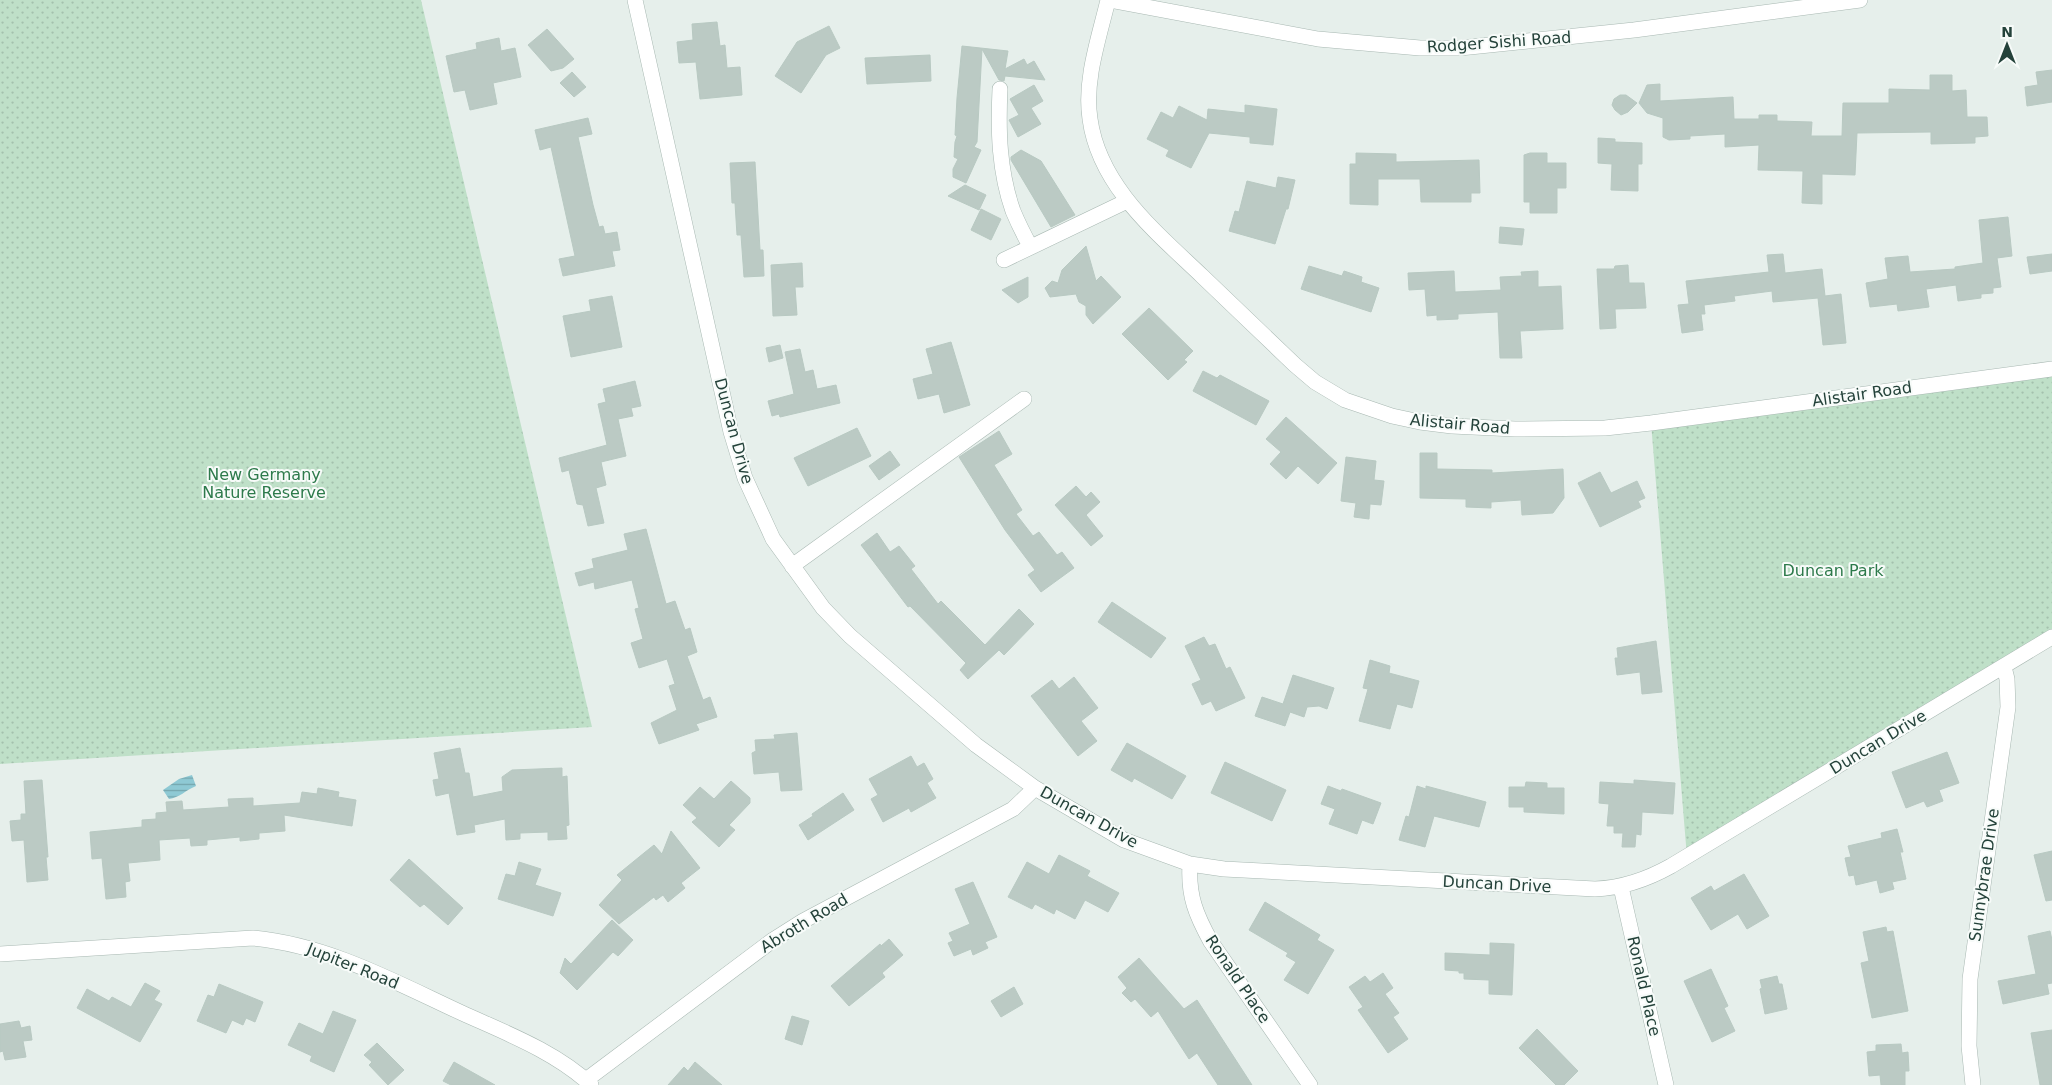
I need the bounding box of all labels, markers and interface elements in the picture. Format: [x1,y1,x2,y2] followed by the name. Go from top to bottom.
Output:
[1982,20,2032,70] north arrow
[2001,24,2013,40] text: N
[1426,27,1572,57] street label: Rodger Sishi Road
[711,376,757,486] street label: Duncan Drive
[1811,378,1913,410] street label: Alistair Road
[1409,410,1511,438] street label: Alistair Road
[202,465,326,502] park label: New Germany Nature Reserve
[1782,561,1884,580] park label: Duncan Park
[1826,706,1930,778] street label: Duncan Drive
[1037,782,1141,852] street label: Duncan Drive
[1965,807,2003,943] street label: Sunnybrae Drive
[1442,872,1552,896] street label: Duncan Drive
[757,889,851,957] street label: Abroth Road
[1202,931,1274,1027] street label: Ronald Place
[1623,934,1665,1038] street label: Ronald Place
[303,939,402,993] street label: Jupiter Road

